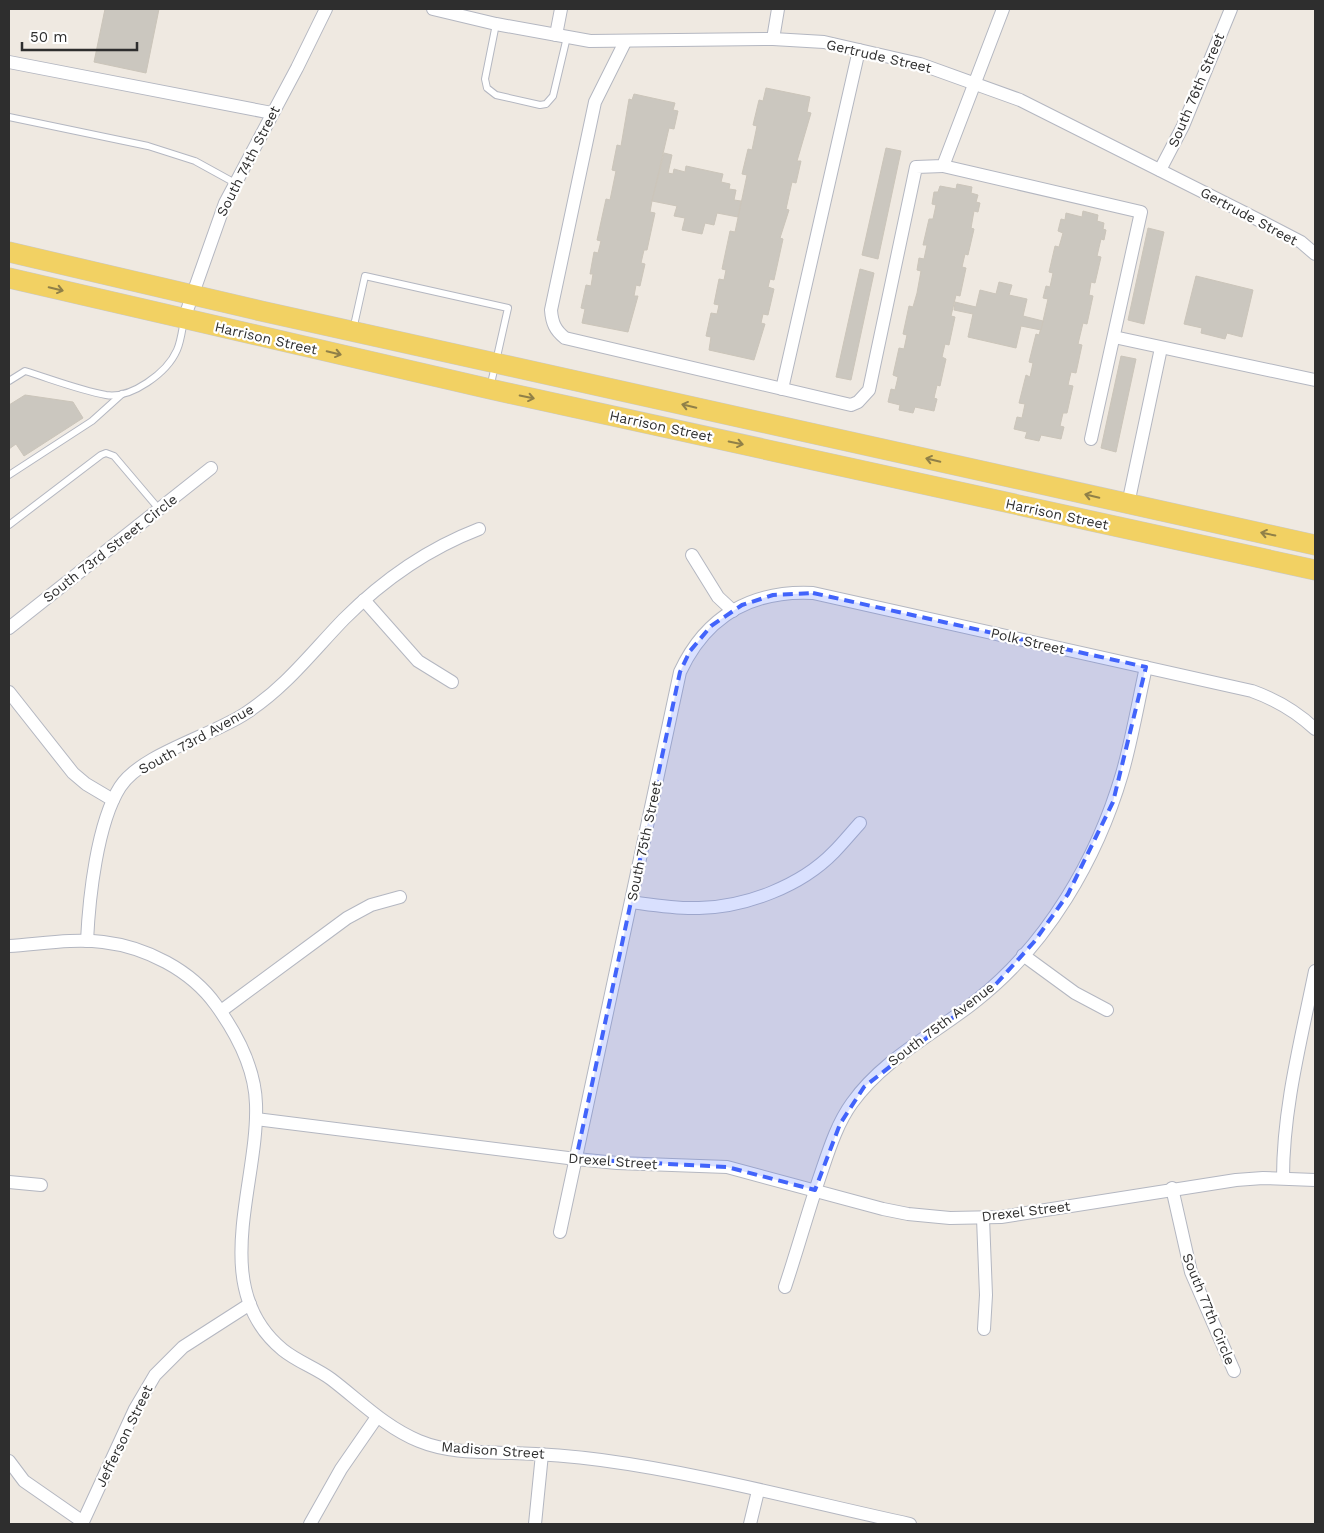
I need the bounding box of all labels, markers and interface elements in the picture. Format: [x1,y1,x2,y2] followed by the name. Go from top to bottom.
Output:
[22,20,138,52] scale bar
[30,28,67,46] text: 50 m
[1165,30,1227,149] street label: South 76th Street
[825,36,933,76] street label: Gertrude Street
[213,103,283,219] street label: South 74th Street
[1198,184,1300,248] street label: Gertrude Street
[48,285,64,294] one-way arrow
[213,318,319,358] street label: Harrison Street
[325,349,341,358] one-way arrow
[518,393,534,402] one-way arrow
[682,401,698,410] one-way arrow
[608,407,714,445] street label: Harrison Street
[728,439,744,448] one-way arrow
[926,455,942,464] one-way arrow
[40,491,180,605] street label: South 73rd Street Circle
[1084,491,1100,500] one-way arrow
[1004,495,1110,533] street label: Harrison Street
[1260,529,1276,538] one-way arrow
[989,625,1067,657] street label: Polk Street
[136,701,256,777] street label: South 73rd Avenue
[623,779,665,902] street label: South 75th Street
[885,979,997,1069] street label: South 75th Avenue
[568,1150,658,1172] street label: Drexel Street
[981,1198,1071,1224] street label: Drexel Street
[1179,1251,1239,1367] street label: South 77th Circle
[92,1382,156,1490] street label: Jefferson Street
[441,1438,545,1462] street label: Madison Street

